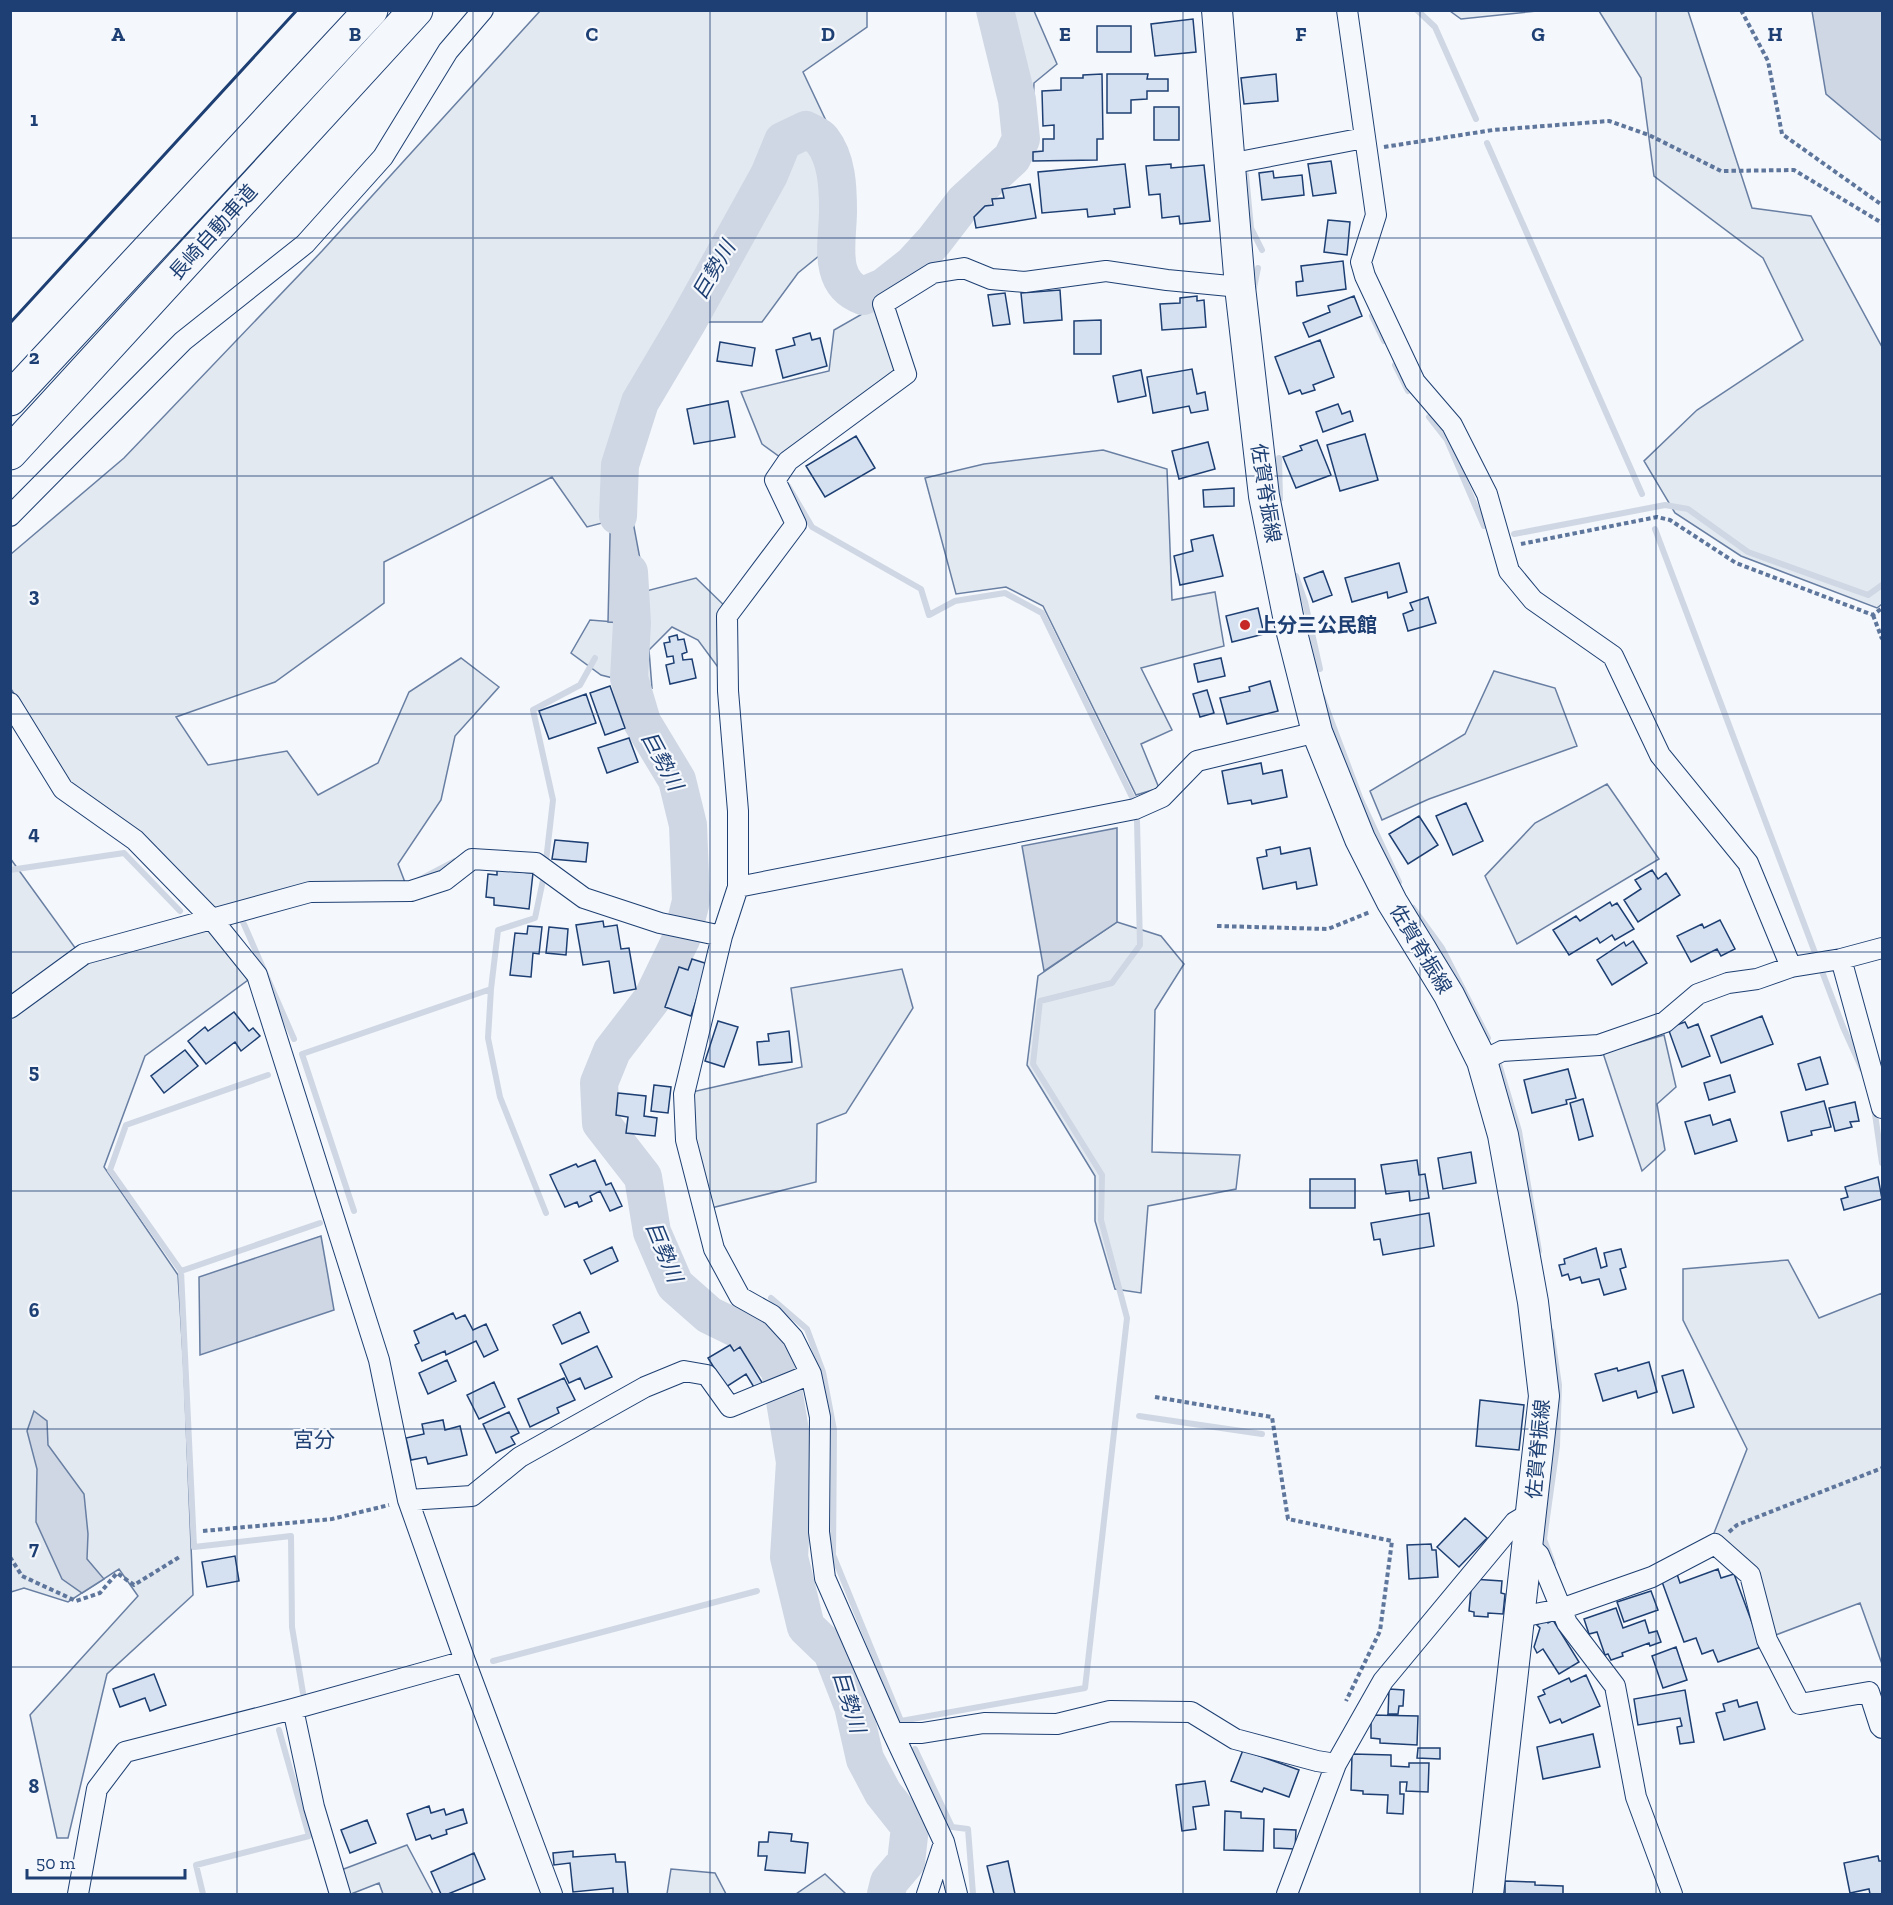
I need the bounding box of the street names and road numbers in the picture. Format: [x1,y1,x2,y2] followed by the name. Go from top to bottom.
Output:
[164,179,262,285] street label: 長崎自動車道
[1246,442,1286,544] street label: 佐賀脊振線
[1385,900,1457,998] street label: 佐賀脊振線
[1522,1398,1554,1500] street label: 佐賀脊振線

